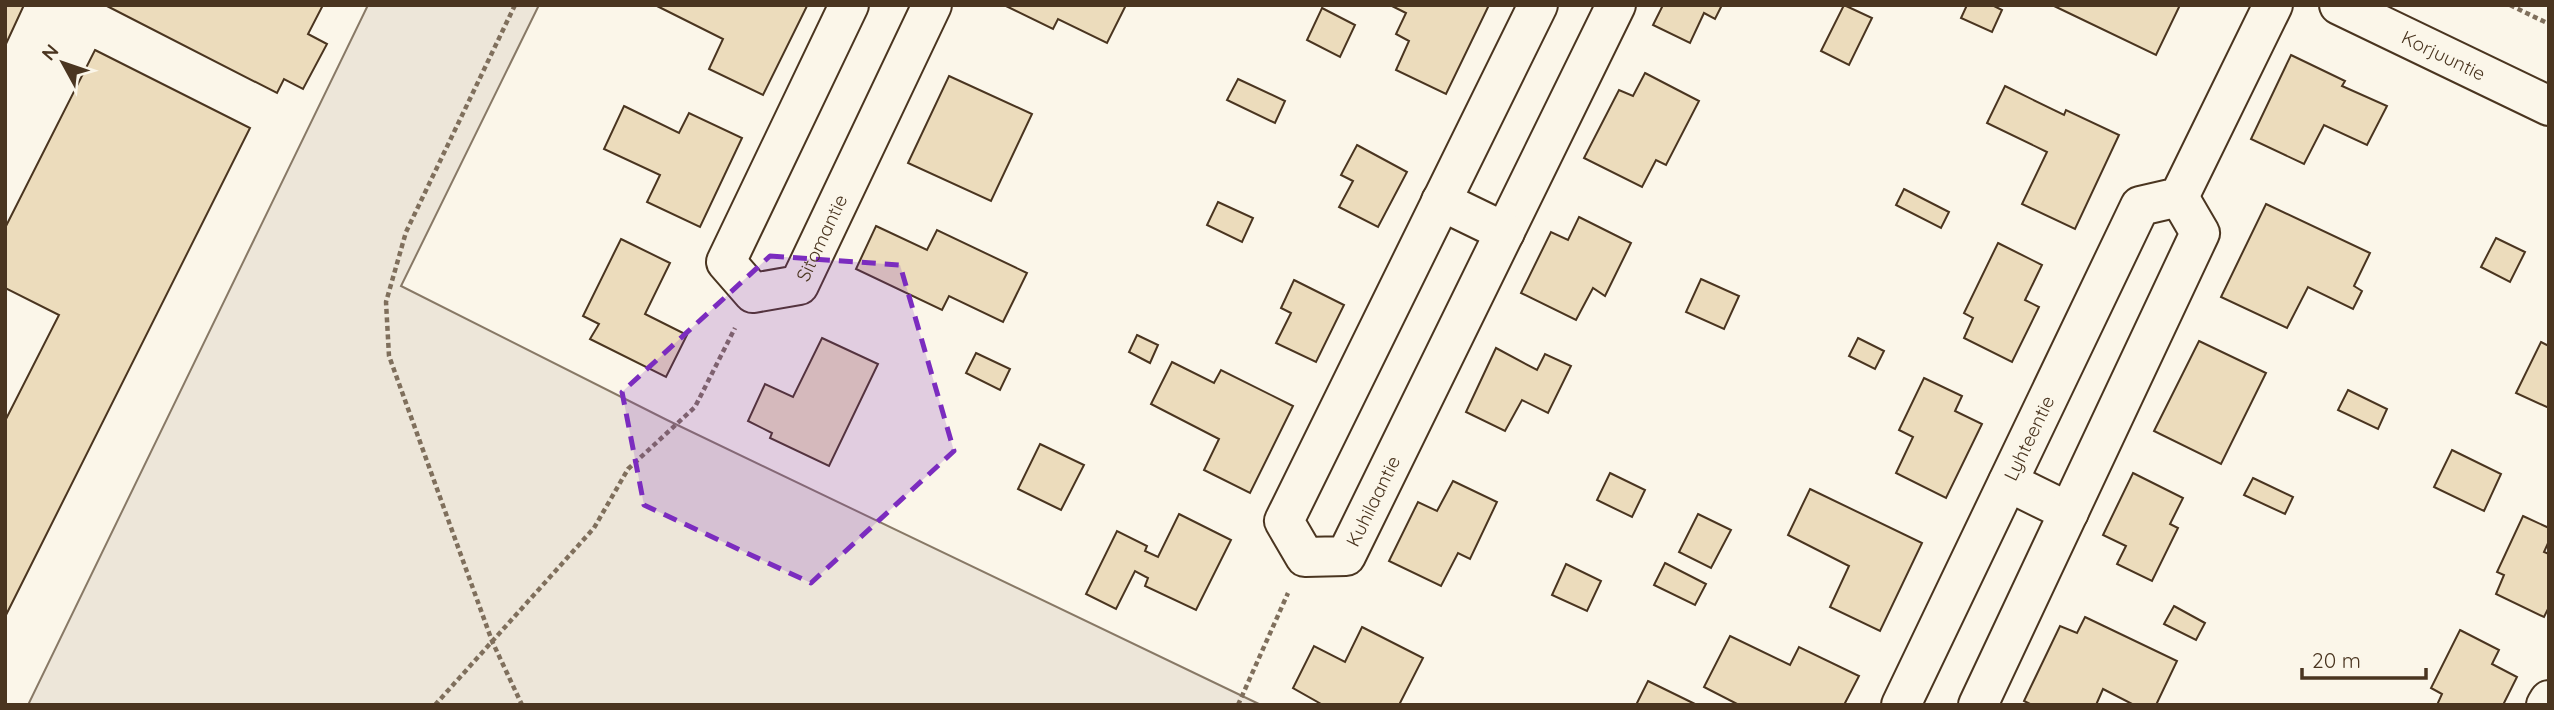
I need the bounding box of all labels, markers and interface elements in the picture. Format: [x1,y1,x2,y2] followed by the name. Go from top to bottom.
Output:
[2398,25,2489,86] street label: Korjuuntie
[28,28,98,98] north arrow
[36,39,64,65] text: N
[790,190,852,285] street label: Sitomantie
[1998,392,2059,484] street label: Lyhteentie
[1341,452,1405,550] street label: Kuhilaantie
[2302,636,2426,680] scale bar
[2312,647,2361,673] text: 20 m

